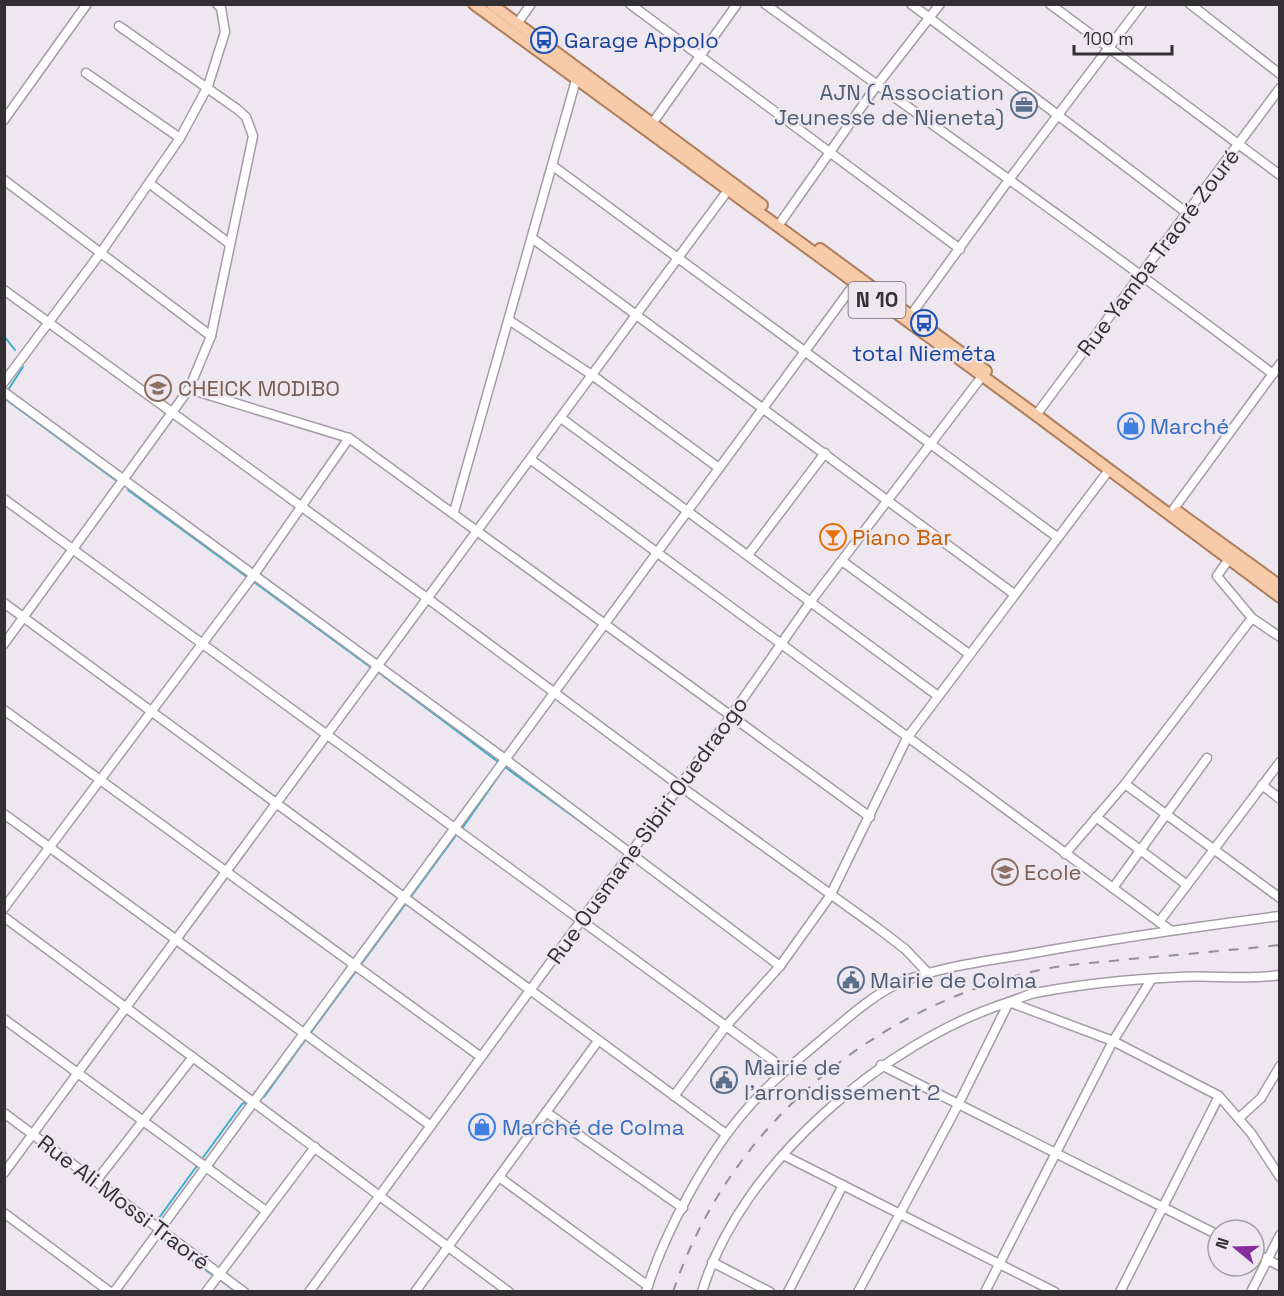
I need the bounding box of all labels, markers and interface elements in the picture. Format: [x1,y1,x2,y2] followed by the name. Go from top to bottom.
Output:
[1074,18,1172,56] scale bar
[529,25,559,55] bus stop icon: Garage Appolo
[564,26,719,54] place label: Garage Appolo
[1083,27,1134,50] text: 100 m
[774,78,1004,131] place label: AJN ( Association Jeunesse de Nieneta)
[1009,90,1039,120] office icon: AJN ( Association Jeunesse de Nieneta)
[1071,143,1245,361] street label: Rue Yamba Traoré Zouré
[848,282,906,318] road number: N 10
[909,308,939,338] bus stop icon: total Nieméta
[852,339,996,367] place label: total Nieméta
[143,373,173,403] school or university icon: CHEICK MODIBO
[178,374,340,402] place label: CHEICK MODIBO
[1116,411,1146,441] shop icon: Marché
[1150,412,1229,440] place label: Marché
[818,522,848,552] bar icon: Piano Bar
[852,523,951,551] place label: Piano Bar
[540,691,754,969] street label: Rue Ousmane Sibiri Ouedraogo
[990,857,1020,887] school or university icon: Ecole
[1024,858,1082,886] place label: Ecole
[836,965,866,995] public building icon: Mairie de Colma
[870,966,1037,994] place label: Mairie de Colma
[744,1053,940,1106] place label: Mairie de l'arrondissement 2
[709,1065,739,1095] public building icon: Mairie de l'arrondissement 2
[467,1112,497,1142] shop icon: Marché de Colma
[502,1113,685,1141] place label: Marché de Colma
[32,1128,216,1276] street label: Rue Ali Mossi Traoré
[1206,1218,1266,1278] north arrow
[1211,1235,1234,1252] text: N

